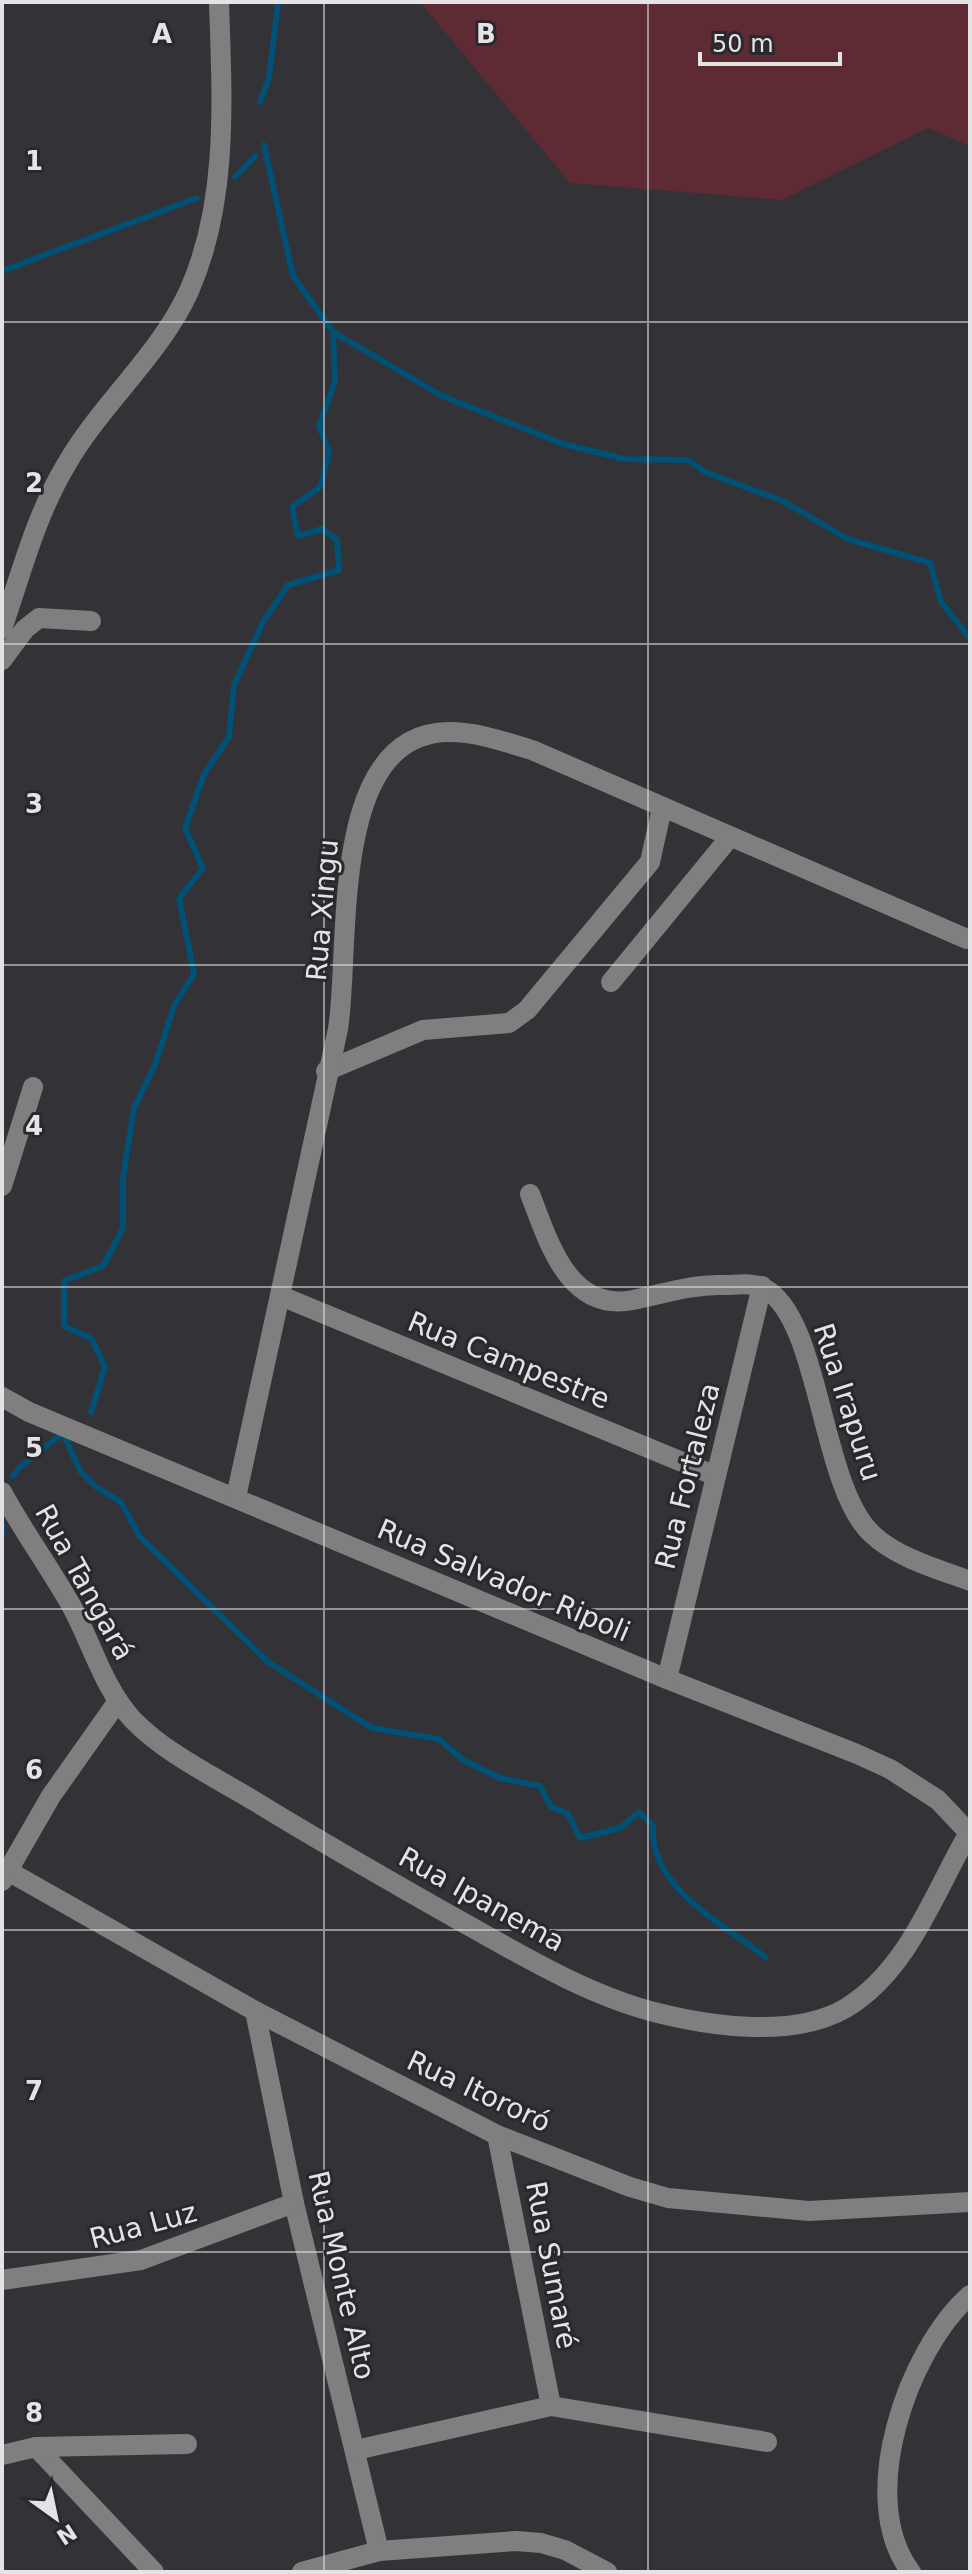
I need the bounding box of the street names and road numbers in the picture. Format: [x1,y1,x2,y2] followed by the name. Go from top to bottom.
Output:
[300,838,345,982] street label: Rua Xingu
[403,1305,615,1416] street label: Rua Campestre
[807,1319,889,1485] street label: Rua Irapuru
[648,1380,727,1573] street label: Rua Fortaleza
[28,1499,141,1666] street label: Rua Tangará
[372,1512,635,1649] street label: Rua Salvador Ripoli
[393,1840,570,1959] street label: Rua Ipanema
[402,2044,556,2139] street label: Rua Itororó
[301,2168,382,2383] street label: Rua Monte Alto
[519,2178,584,2352] street label: Rua Sumaré
[86,2195,200,2256] street label: Rua Luz

